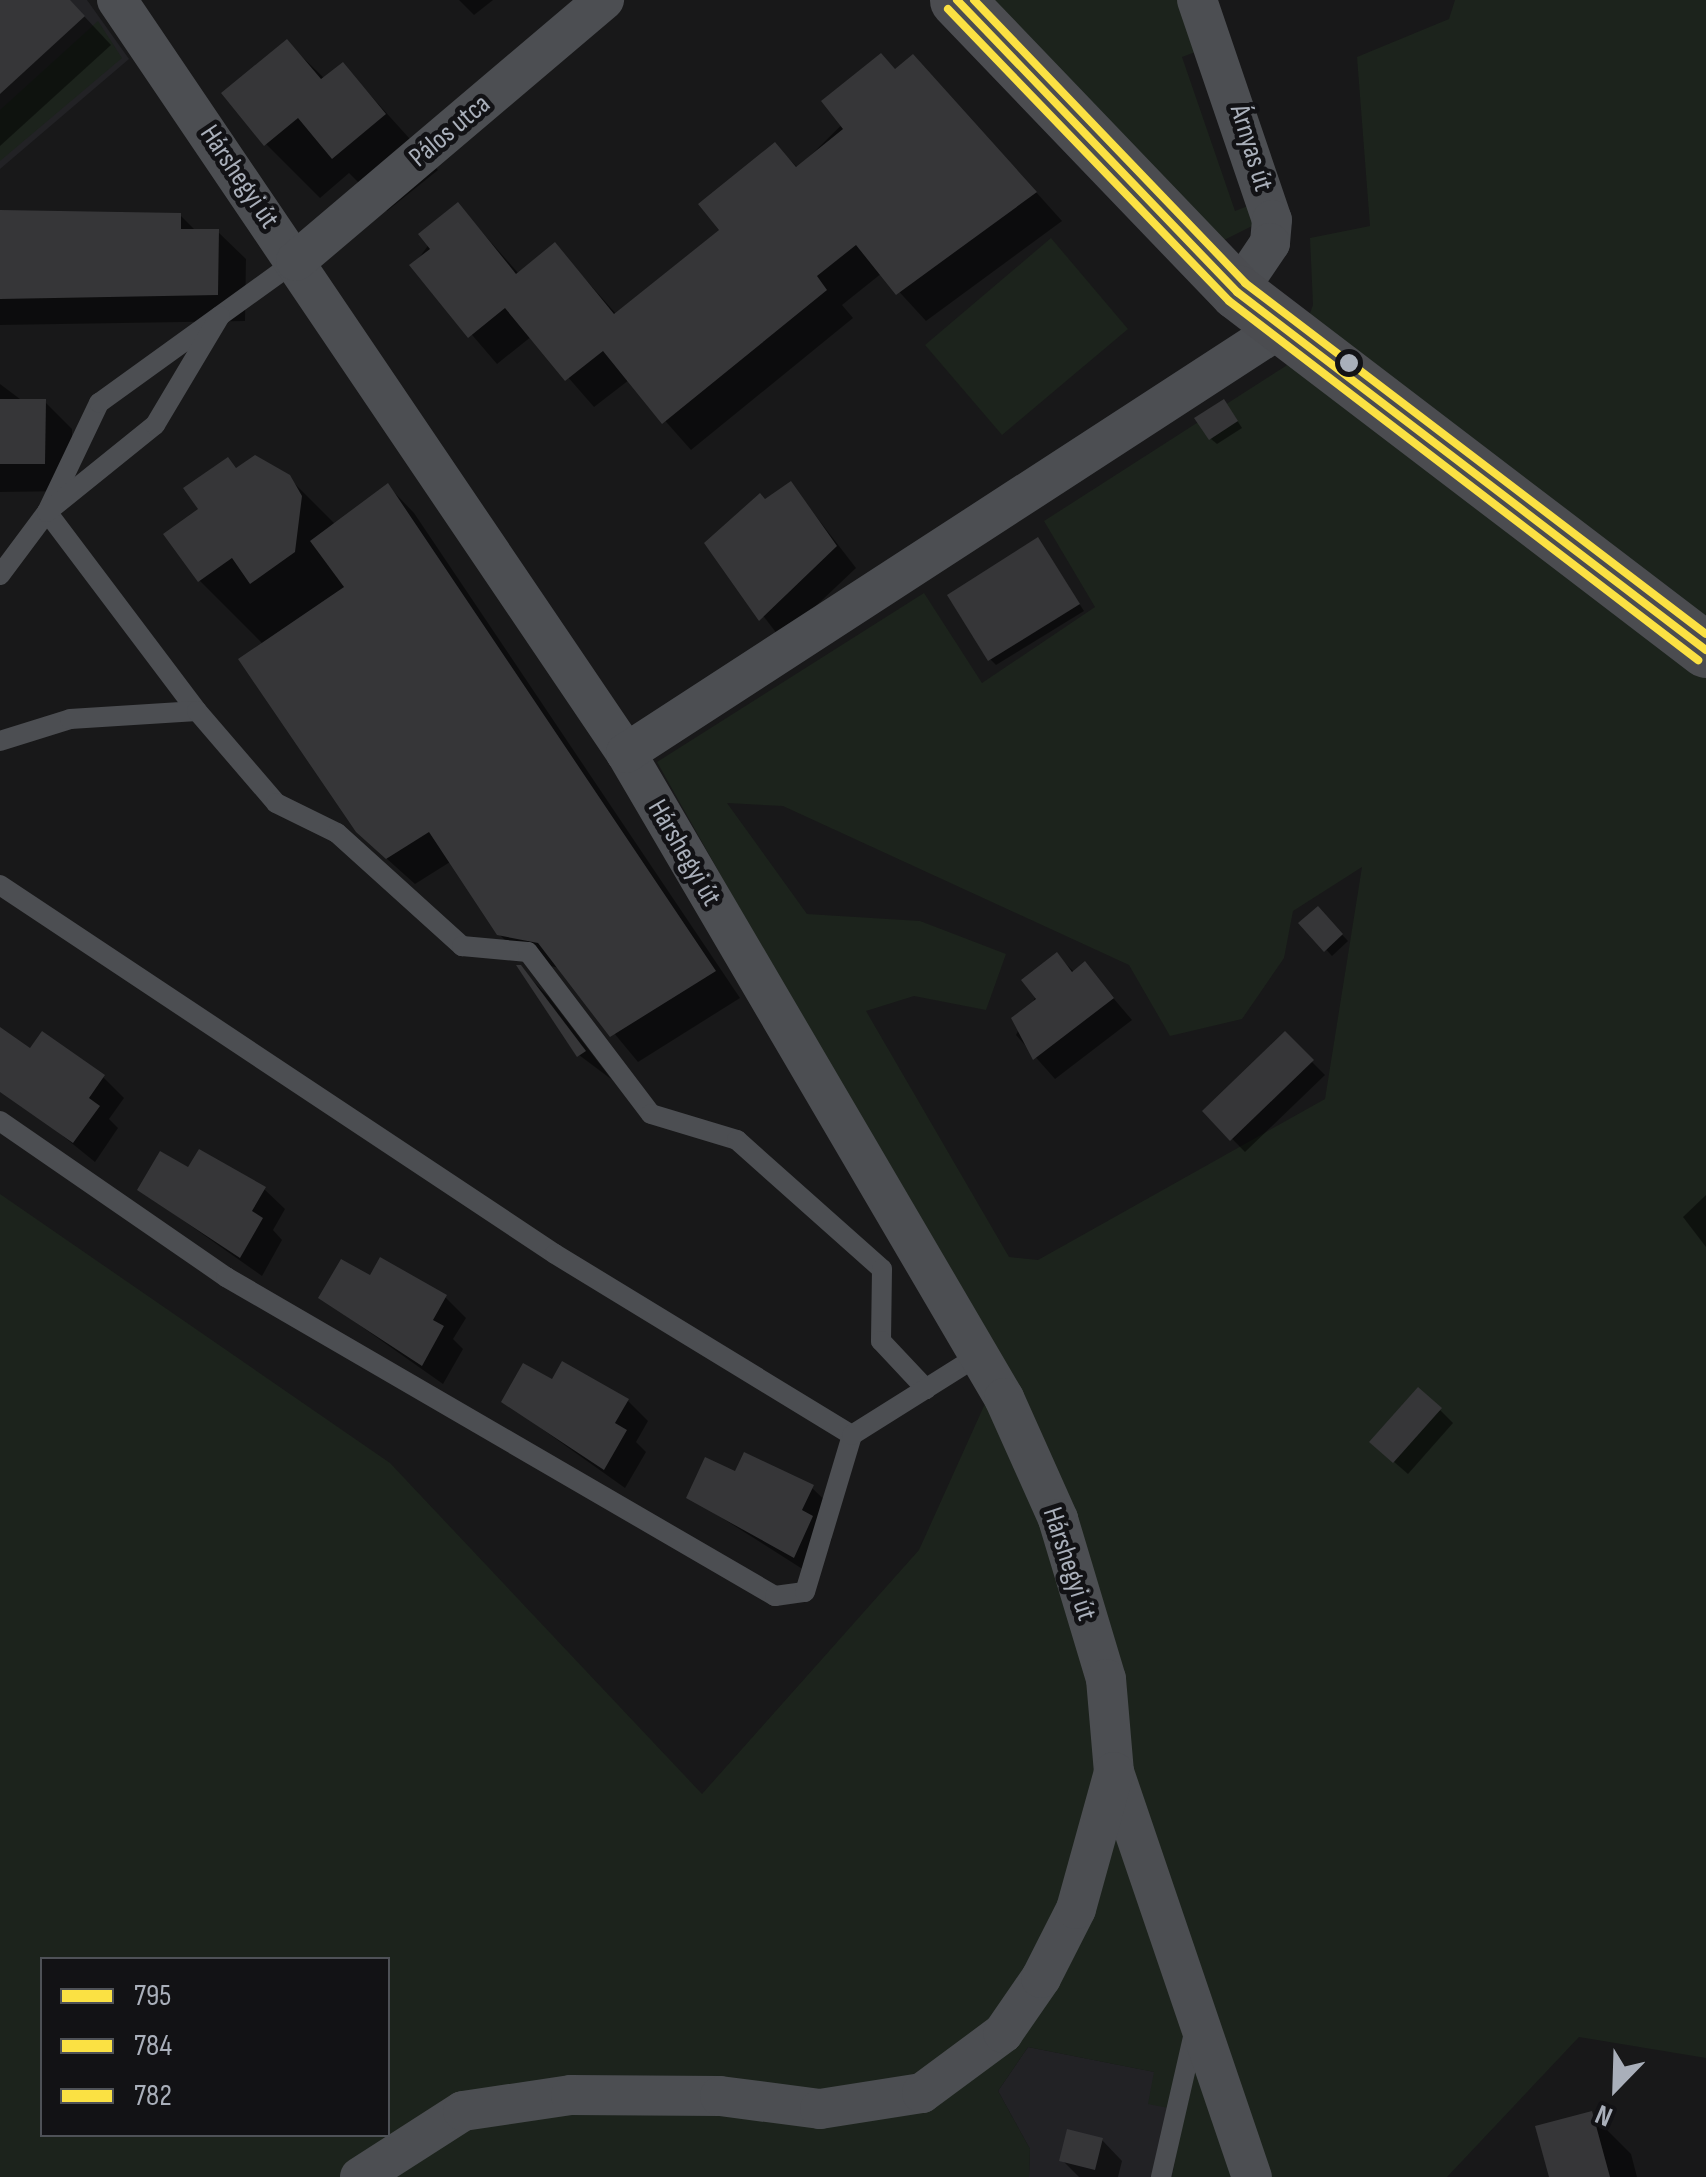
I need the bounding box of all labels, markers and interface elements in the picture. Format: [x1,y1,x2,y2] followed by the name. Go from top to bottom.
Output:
[403,88,497,174] street label: Pálos utca
[1222,101,1280,195] street label: Árnyas út
[192,119,286,235] street label: Hárshegyi út
[1339,353,1359,373] unlabelled marker
[640,794,728,912] street label: Hárshegyi út
[1035,1503,1103,1625] street label: Hárshegyi út
[40,1957,390,2137] legend
[134,1978,171,2014] text: 795
[134,2028,172,2064] text: 784
[1566,2037,1666,2137] north arrow
[134,2078,172,2114] text: 782
[1591,2097,1617,2133] text: N

